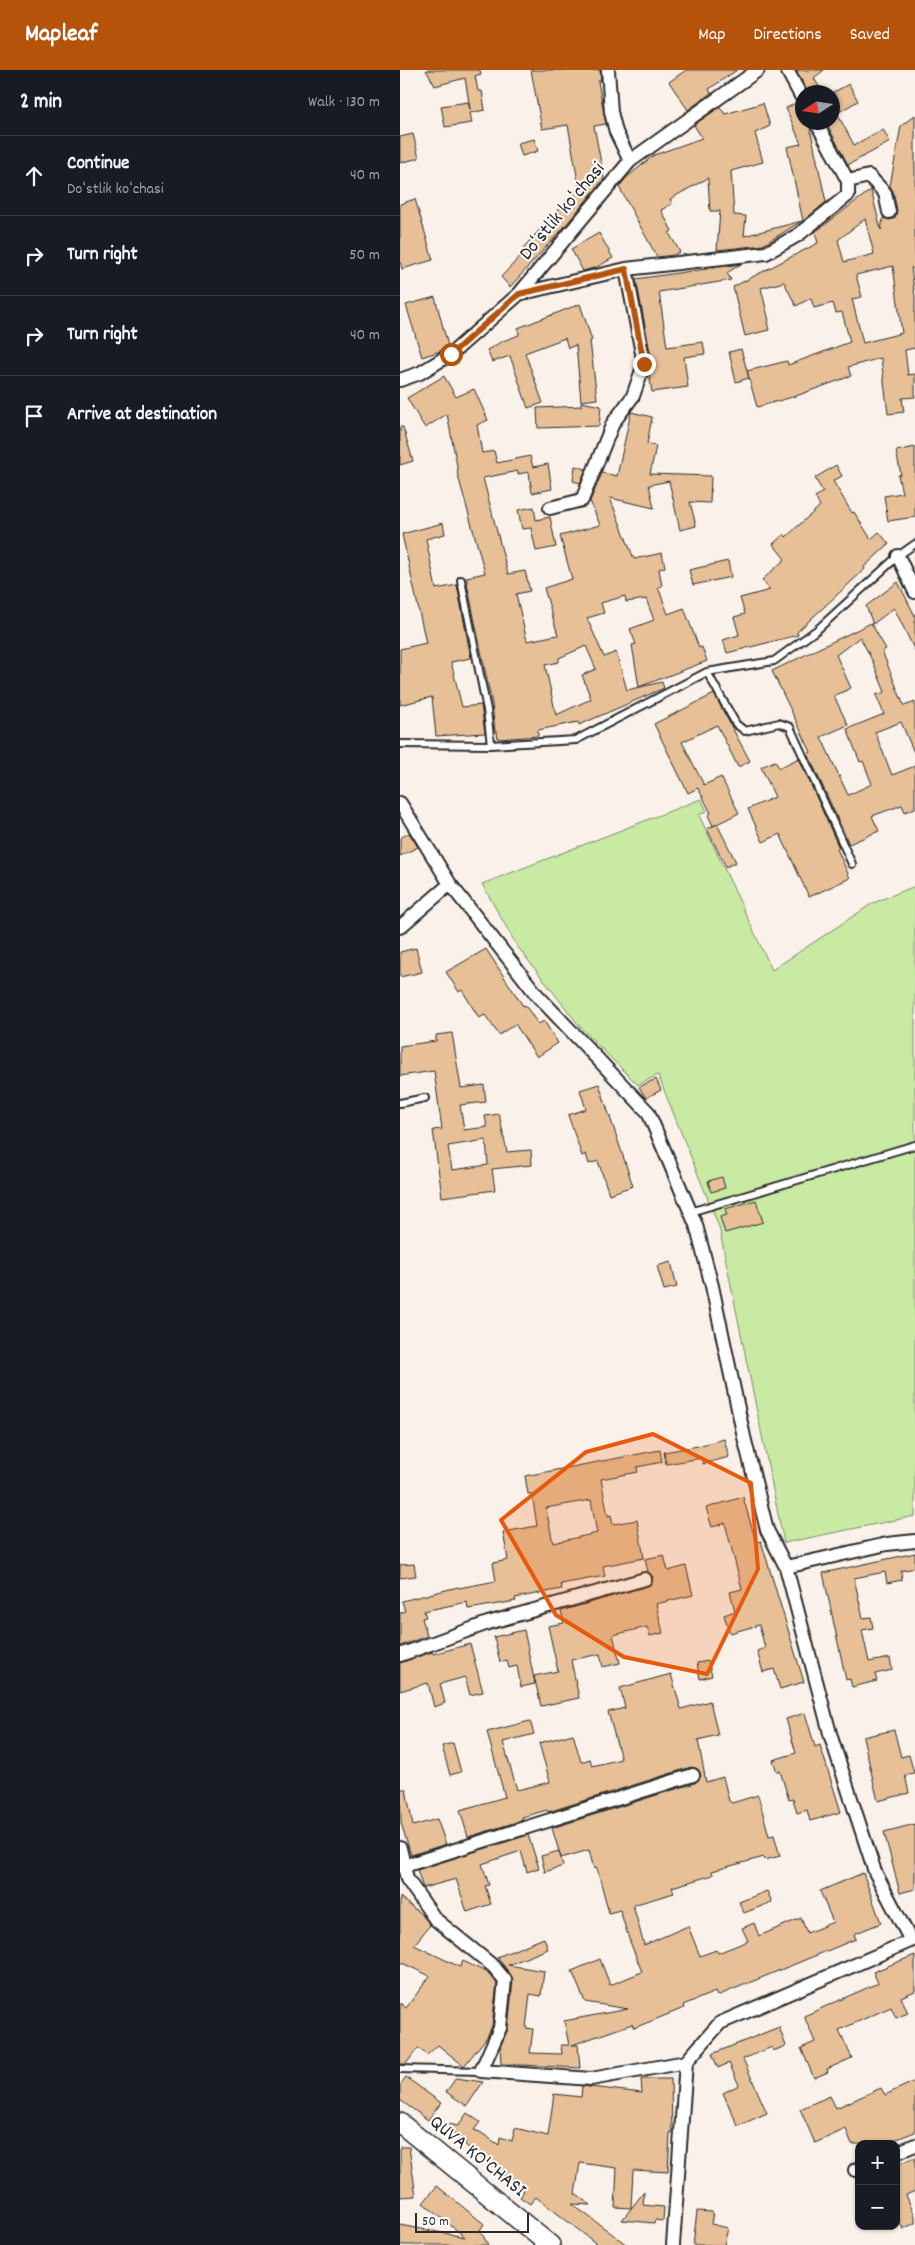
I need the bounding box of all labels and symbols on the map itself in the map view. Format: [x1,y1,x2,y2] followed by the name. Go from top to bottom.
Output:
[795,85,840,130] north arrow
[513,156,613,267] street label: Doʻstlik koʻchasi
[440,343,463,366] route start
[633,353,656,376] route end
[423,2109,531,2205] street label: QUVA KO'CHASI
[415,2210,529,2233] scale bar

